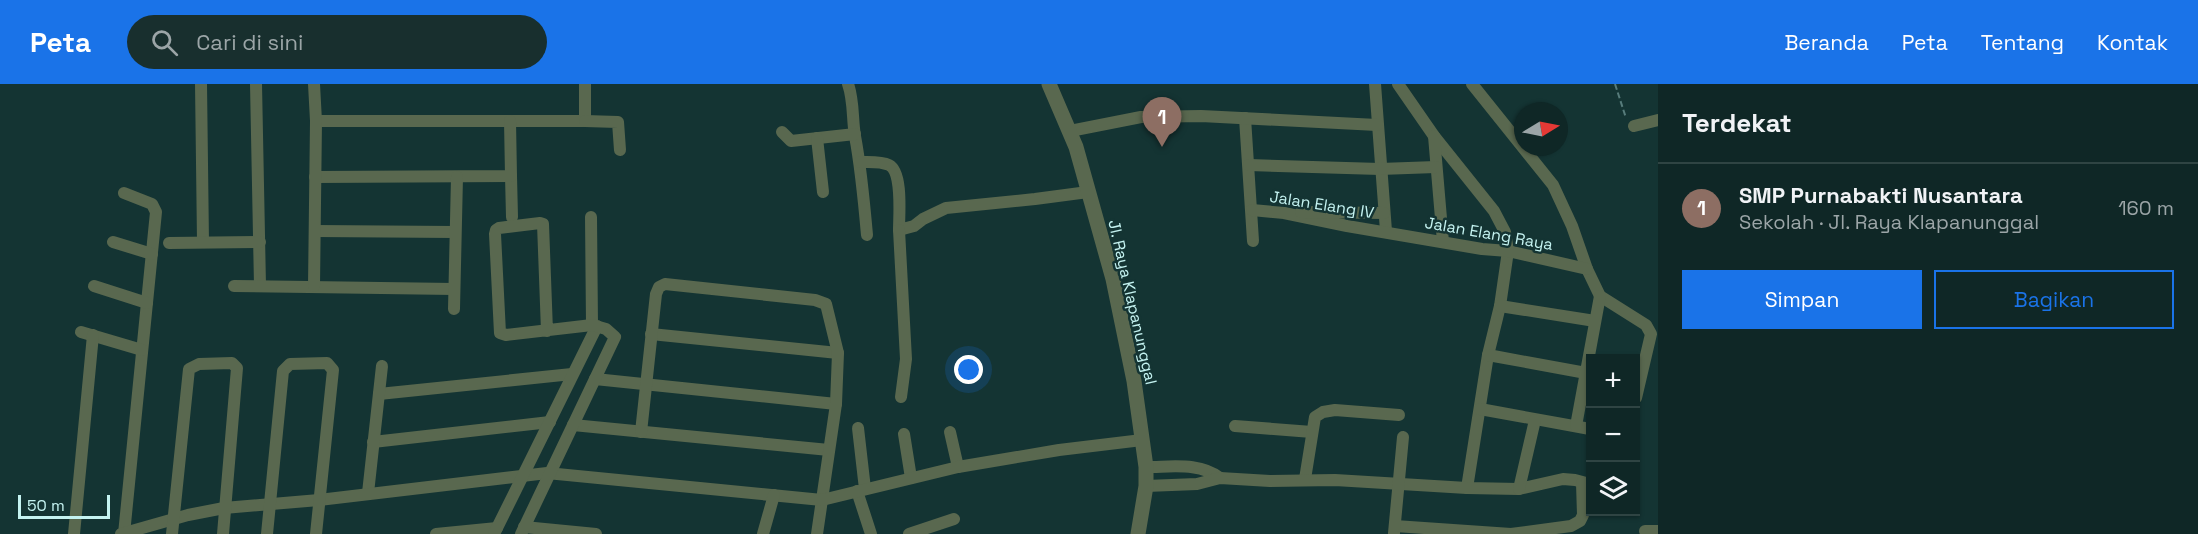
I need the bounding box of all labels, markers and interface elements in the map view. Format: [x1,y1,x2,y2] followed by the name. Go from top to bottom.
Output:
[127,15,547,69] search box
[30,24,91,60] text: Peta
[148,26,181,59] icon: search
[196,28,303,56] text: Cari di sini
[1784,29,1869,56] text: Beranda
[1902,29,1948,56] text: Peta
[1981,29,2064,56] text: Tentang
[2097,29,2168,56] text: Kontak
[1142,98,1182,147] pin: 1
[1514,102,1568,156] north arrow
[1682,106,1792,140] text: Terdekat
[1739,181,2023,209] text: SMP Purnabakti Nusantara
[1268,186,1376,223] street label: Jalan Elang IV
[1697,195,1706,221] text: 1
[2118,195,2174,221] text: 160 m
[1739,209,2039,235] text: Sekolah · Jl. Raya Klapanunggal
[1423,212,1555,255] street label: Jalan Elang Raya
[1103,218,1162,387] street label: Jl. Raya Klapanunggal
[1682,270,1922,329] button: Simpan
[1934,270,2174,329] button: Bagikan
[1586,354,1640,516] map controls
[1586,354,1640,408] button: +
[954,355,983,384] your location
[1586,408,1640,462] button: −
[1586,462,1640,516] button: layers
[18,492,110,520] scale bar
[27,495,65,516] text: 50 m

